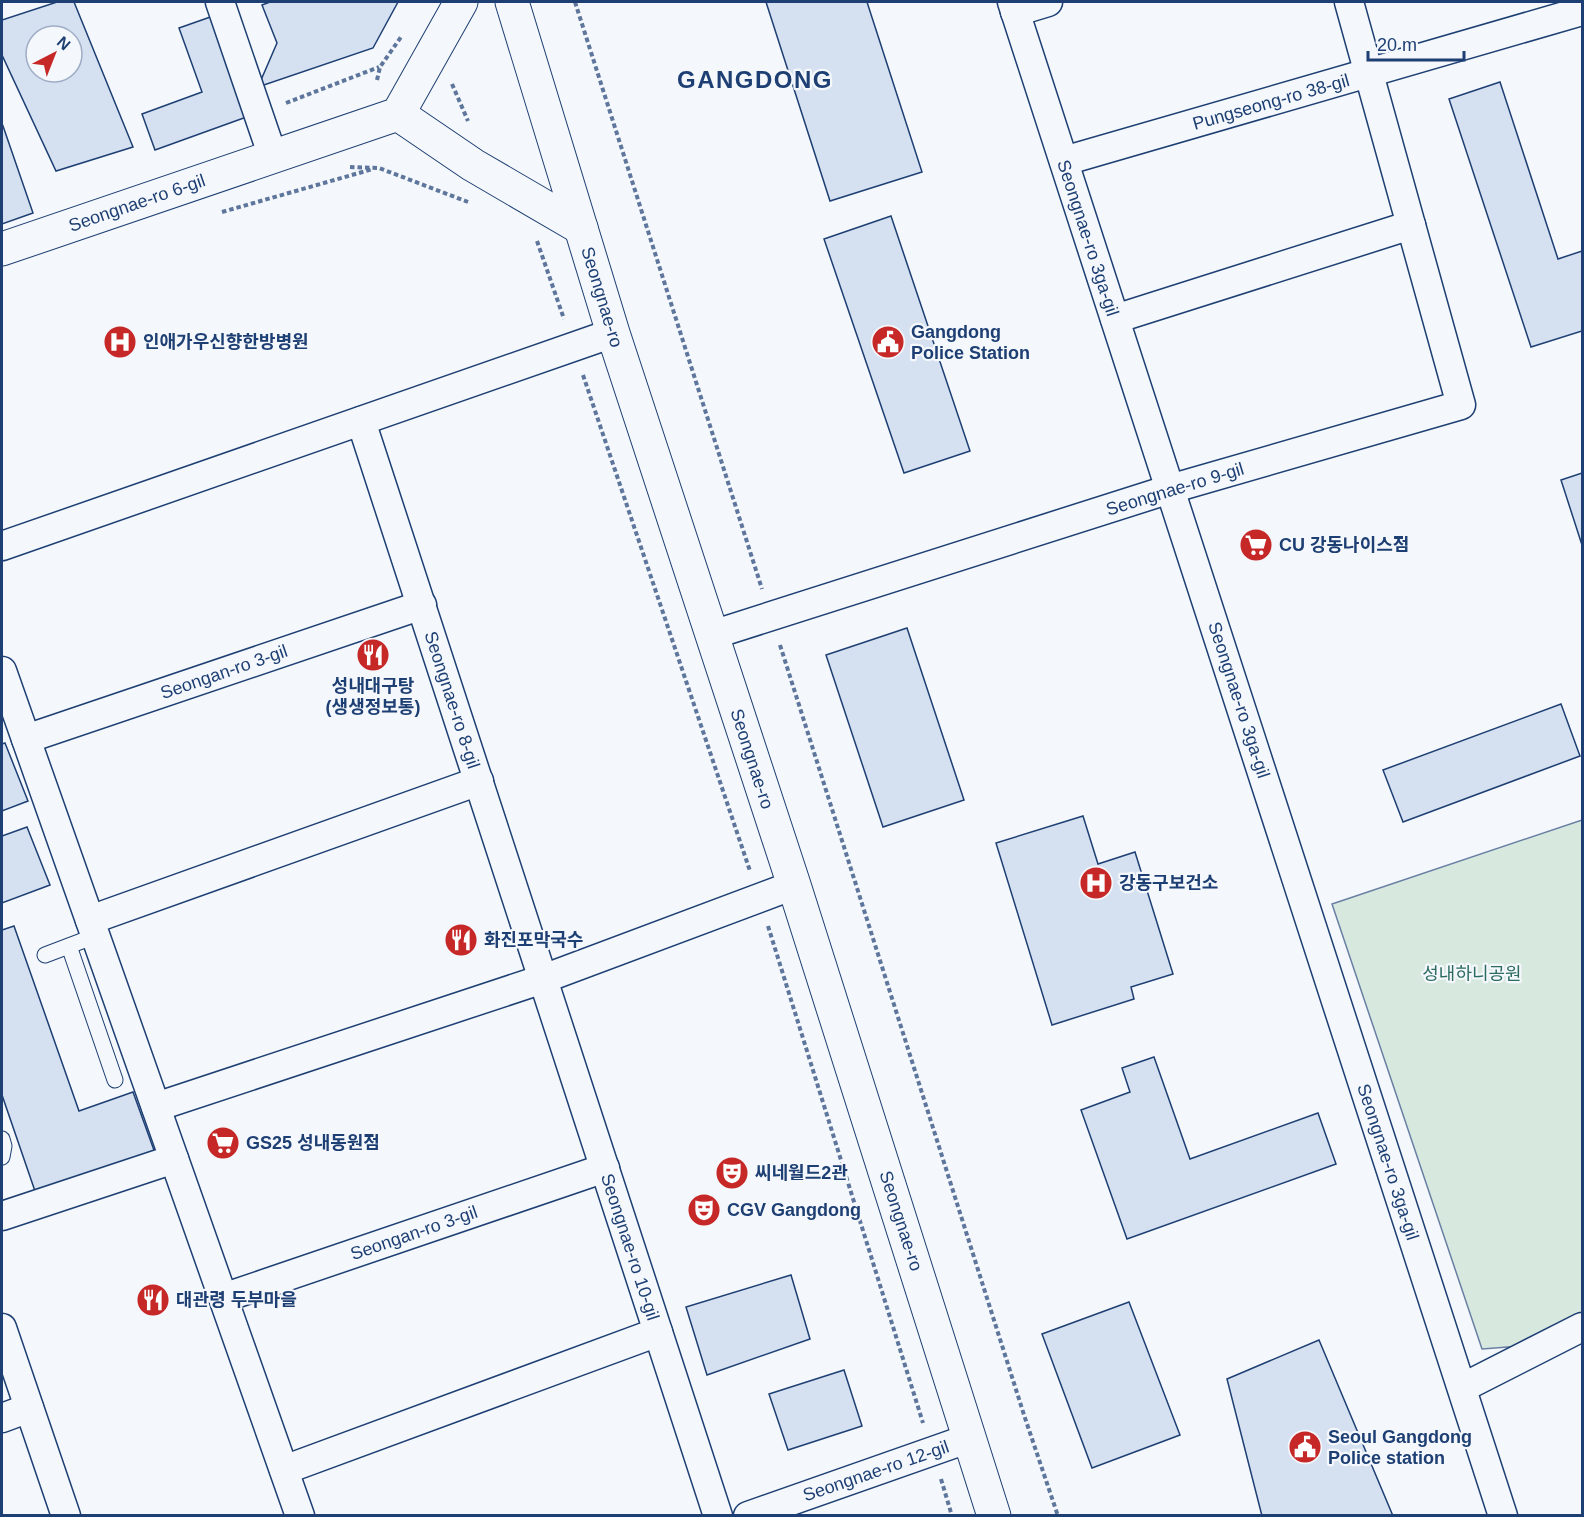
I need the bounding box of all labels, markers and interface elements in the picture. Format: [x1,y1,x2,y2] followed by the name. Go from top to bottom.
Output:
[24,24,84,84] north arrow
[1368,24,1464,62] scale bar
[54,33,74,53] text: N
[1377,35,1417,55] text: 20 m
[677,66,833,93] district label: GANGDONG
[1190,70,1352,134] street label: Pungseong-ro 38-gil
[1053,157,1123,319] street label: Seongnae-ro 3ga-gil
[66,170,208,236] street label: Seongnae-ro 6-gil
[577,244,627,350] street label: Seongnae-ro
[911,322,1030,363] place label: Gangdong Police Station
[102,324,138,360] hospital icon: 인애가우신향한방병원
[870,324,906,360] public building icon: Gangdong Police Station
[143,332,309,352] place label: 인애가우신향한방병원
[1104,459,1246,519] street label: Seongnae-ro 9-gil
[1238,527,1274,563] supermarket icon: CU 강동나이스점
[1279,535,1409,555] place label: CU 강동나이스점
[1204,619,1274,781] street label: Seongnae-ro 3ga-gil
[420,629,484,771] street label: Seongnae-ro 8-gil
[355,637,391,673] restaurant icon: 성내대구탕 (생생정보통)
[158,641,290,703] street label: Seongan-ro 3-gil
[326,676,420,717] place label: 성내대구탕 (생생정보통)
[726,706,778,812] street label: Seongnae-ro
[1078,865,1114,901] hospital icon: 강동구보건소
[1119,873,1218,893] place label: 강동구보건소
[443,922,479,958] restaurant icon: 화진포막국수
[484,930,583,950] place label: 화진포막국수
[1422,964,1522,984] park label: 성내하니공원
[1353,1081,1423,1243] street label: Seongnae-ro 3ga-gil
[205,1125,241,1161] supermarket icon: GS25 성내동원점
[246,1133,380,1153] place label: GS25 성내동원점
[714,1155,750,1191] theatre icon: 씨네월드2관
[755,1163,848,1183] place label: 씨네월드2관
[875,1168,927,1274] street label: Seongnae-ro
[597,1171,663,1323] street label: Seongnae-ro 10-gil
[686,1192,722,1228] theatre icon: CGV Gangdong
[727,1200,861,1220] place label: CGV Gangdong
[348,1202,480,1264] street label: Seongan-ro 3-gil
[135,1282,171,1318] restaurant icon: 대관령 두부마을
[176,1290,297,1310] place label: 대관령 두부마을
[1328,1427,1472,1468] place label: Seoul Gangdong Police station
[1287,1429,1323,1465] public building icon: Seoul Gangdong Police station
[800,1437,952,1505] street label: Seongnae-ro 12-gil

